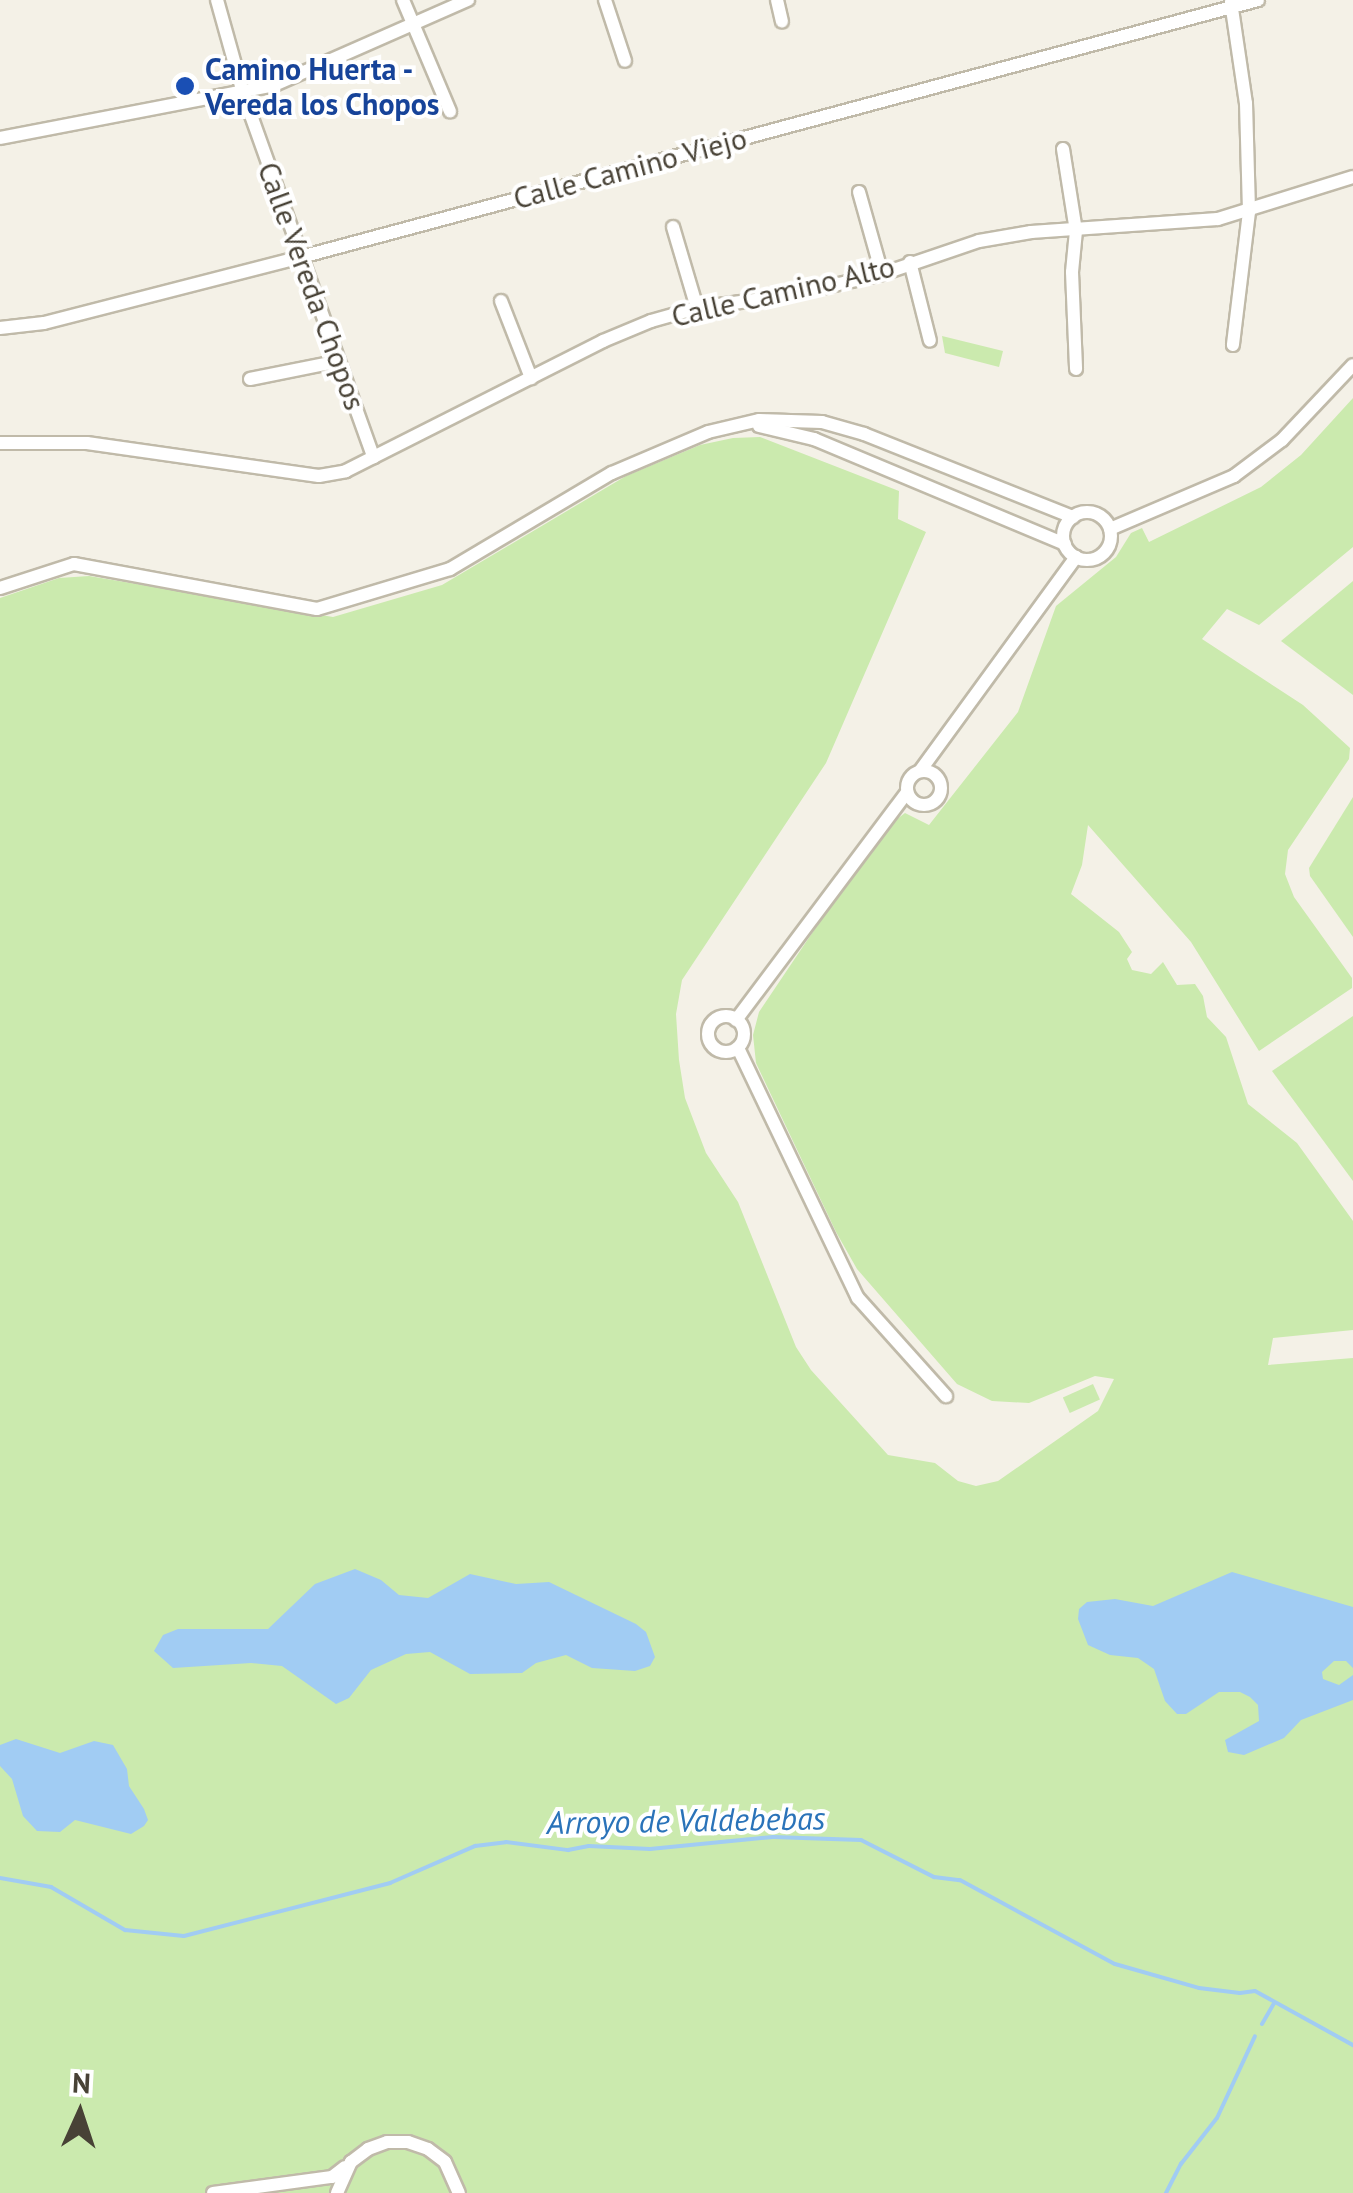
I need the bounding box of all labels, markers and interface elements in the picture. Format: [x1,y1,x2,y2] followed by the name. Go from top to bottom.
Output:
[205,51,440,122] place label: Camino Huerta - Vereda los Chopos
[174,75,196,97] marker: Camino Huerta - Vereda los Chopos
[509,119,751,217] street label: Calle Camino Viejo
[250,157,374,415] street label: Calle Vereda Chopos
[667,248,899,334] street label: Calle Camino Alto
[546,1798,826,1842] water label: Arroyo de Valdebebas
[30,2063,130,2163] north arrow
[71,2064,92,2101] text: N

